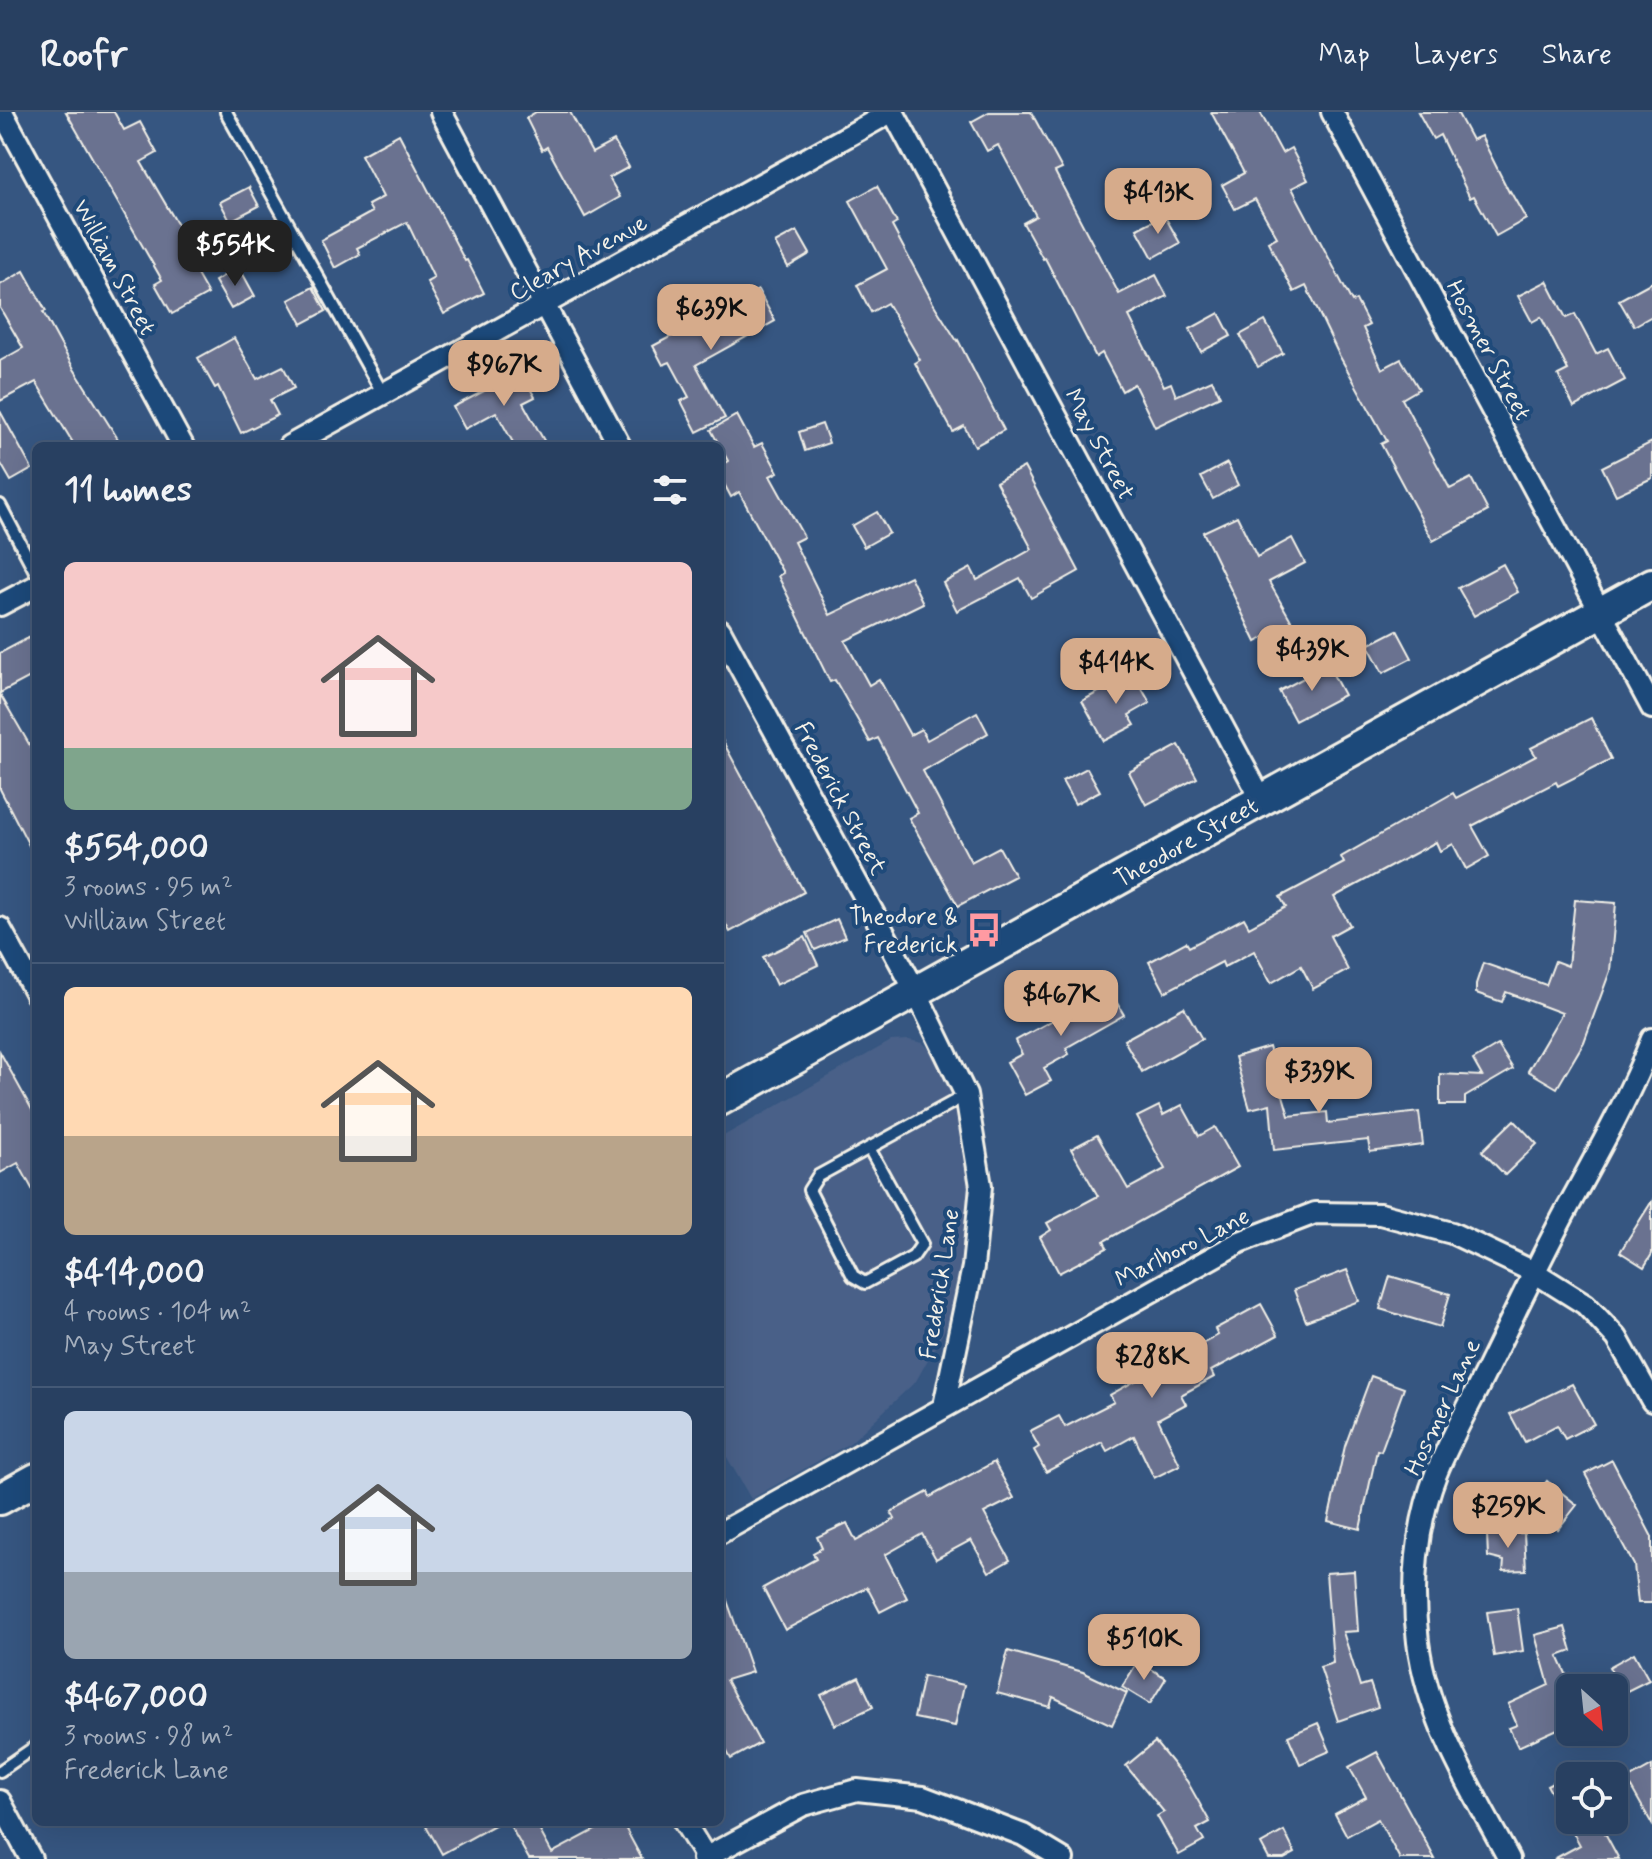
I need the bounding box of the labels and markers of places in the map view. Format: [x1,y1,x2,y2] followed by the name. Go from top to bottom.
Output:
[1102,168,1214,236] pin: $413K
[179,220,291,288] pin: $554K
[655,284,767,352] pin: $639K
[448,340,560,408] pin: $967K
[1256,625,1368,693] pin: $439K
[1060,638,1172,706] pin: $414K
[849,902,958,961] place label: Theodore & Frederick
[965,911,1003,949] bus stop icon: Theodore & Frederick
[1005,970,1117,1038] pin: $467K
[1263,1047,1375,1115] pin: $339K
[1096,1332,1208,1400] pin: $288K
[1452,1482,1564,1550] pin: $259K
[1088,1614,1200,1682] pin: $510K

